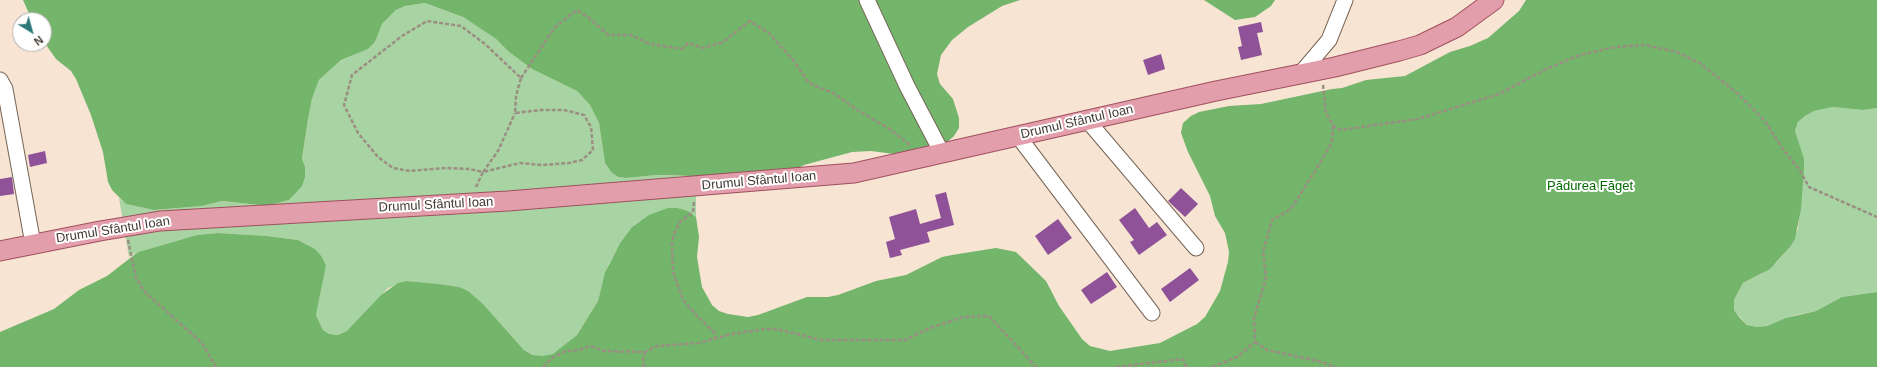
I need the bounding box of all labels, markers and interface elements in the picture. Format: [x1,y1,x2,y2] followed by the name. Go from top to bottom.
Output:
[12,12,52,52] north arrow
[32,34,45,48] text: N
[1019,101,1135,143] street label: Drumul Sfântul Ioan
[701,168,817,194] street label: Drumul Sfântul Ioan
[1547,178,1633,194] park label: Pădurea Făget
[378,194,494,216] street label: Drumul Sfântul Ioan
[55,213,171,247] street label: Drumul Sfântul Ioan

